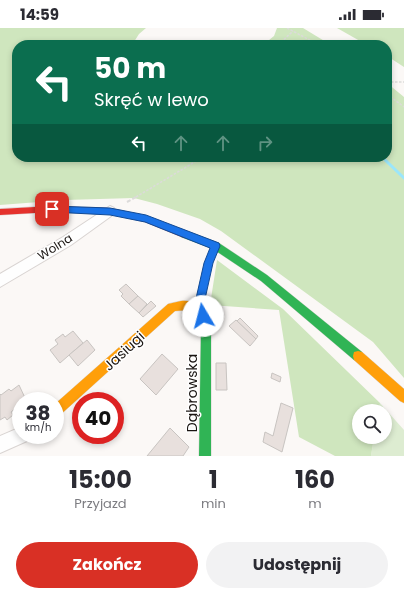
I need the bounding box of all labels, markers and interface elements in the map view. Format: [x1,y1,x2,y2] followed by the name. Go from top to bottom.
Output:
[20,4,59,25] text: 14:59
[94,49,166,88] text: 50 m
[28,56,80,108] icon: left
[94,87,209,112] text: Skręć w lewo
[128,132,150,154] icon: left
[170,132,192,154] icon: ahead
[212,132,234,154] icon: ahead
[254,132,276,154] icon: right
[35,192,69,226] pin
[41,198,63,220] icon: arrive
[34,229,75,264] street label: Wolna
[182,295,224,337] position arrow
[99,327,149,375] street label: Jasiugi
[182,354,202,432] street label: Dąbrowska
[72,392,124,444] speed limit sign: 40
[25,399,51,427] text: 38
[352,404,392,444] map controls
[352,404,392,444] button: search
[25,420,51,435] text: km/h
[69,463,132,496] text: 15:00
[209,463,218,496] text: 1
[295,463,335,496] text: 160
[74,494,127,513] text: Przyjazd
[201,494,226,513] text: min
[308,494,322,513] text: m
[16,542,198,588] button: Zakończ
[206,542,388,588] button: Udostępnij

